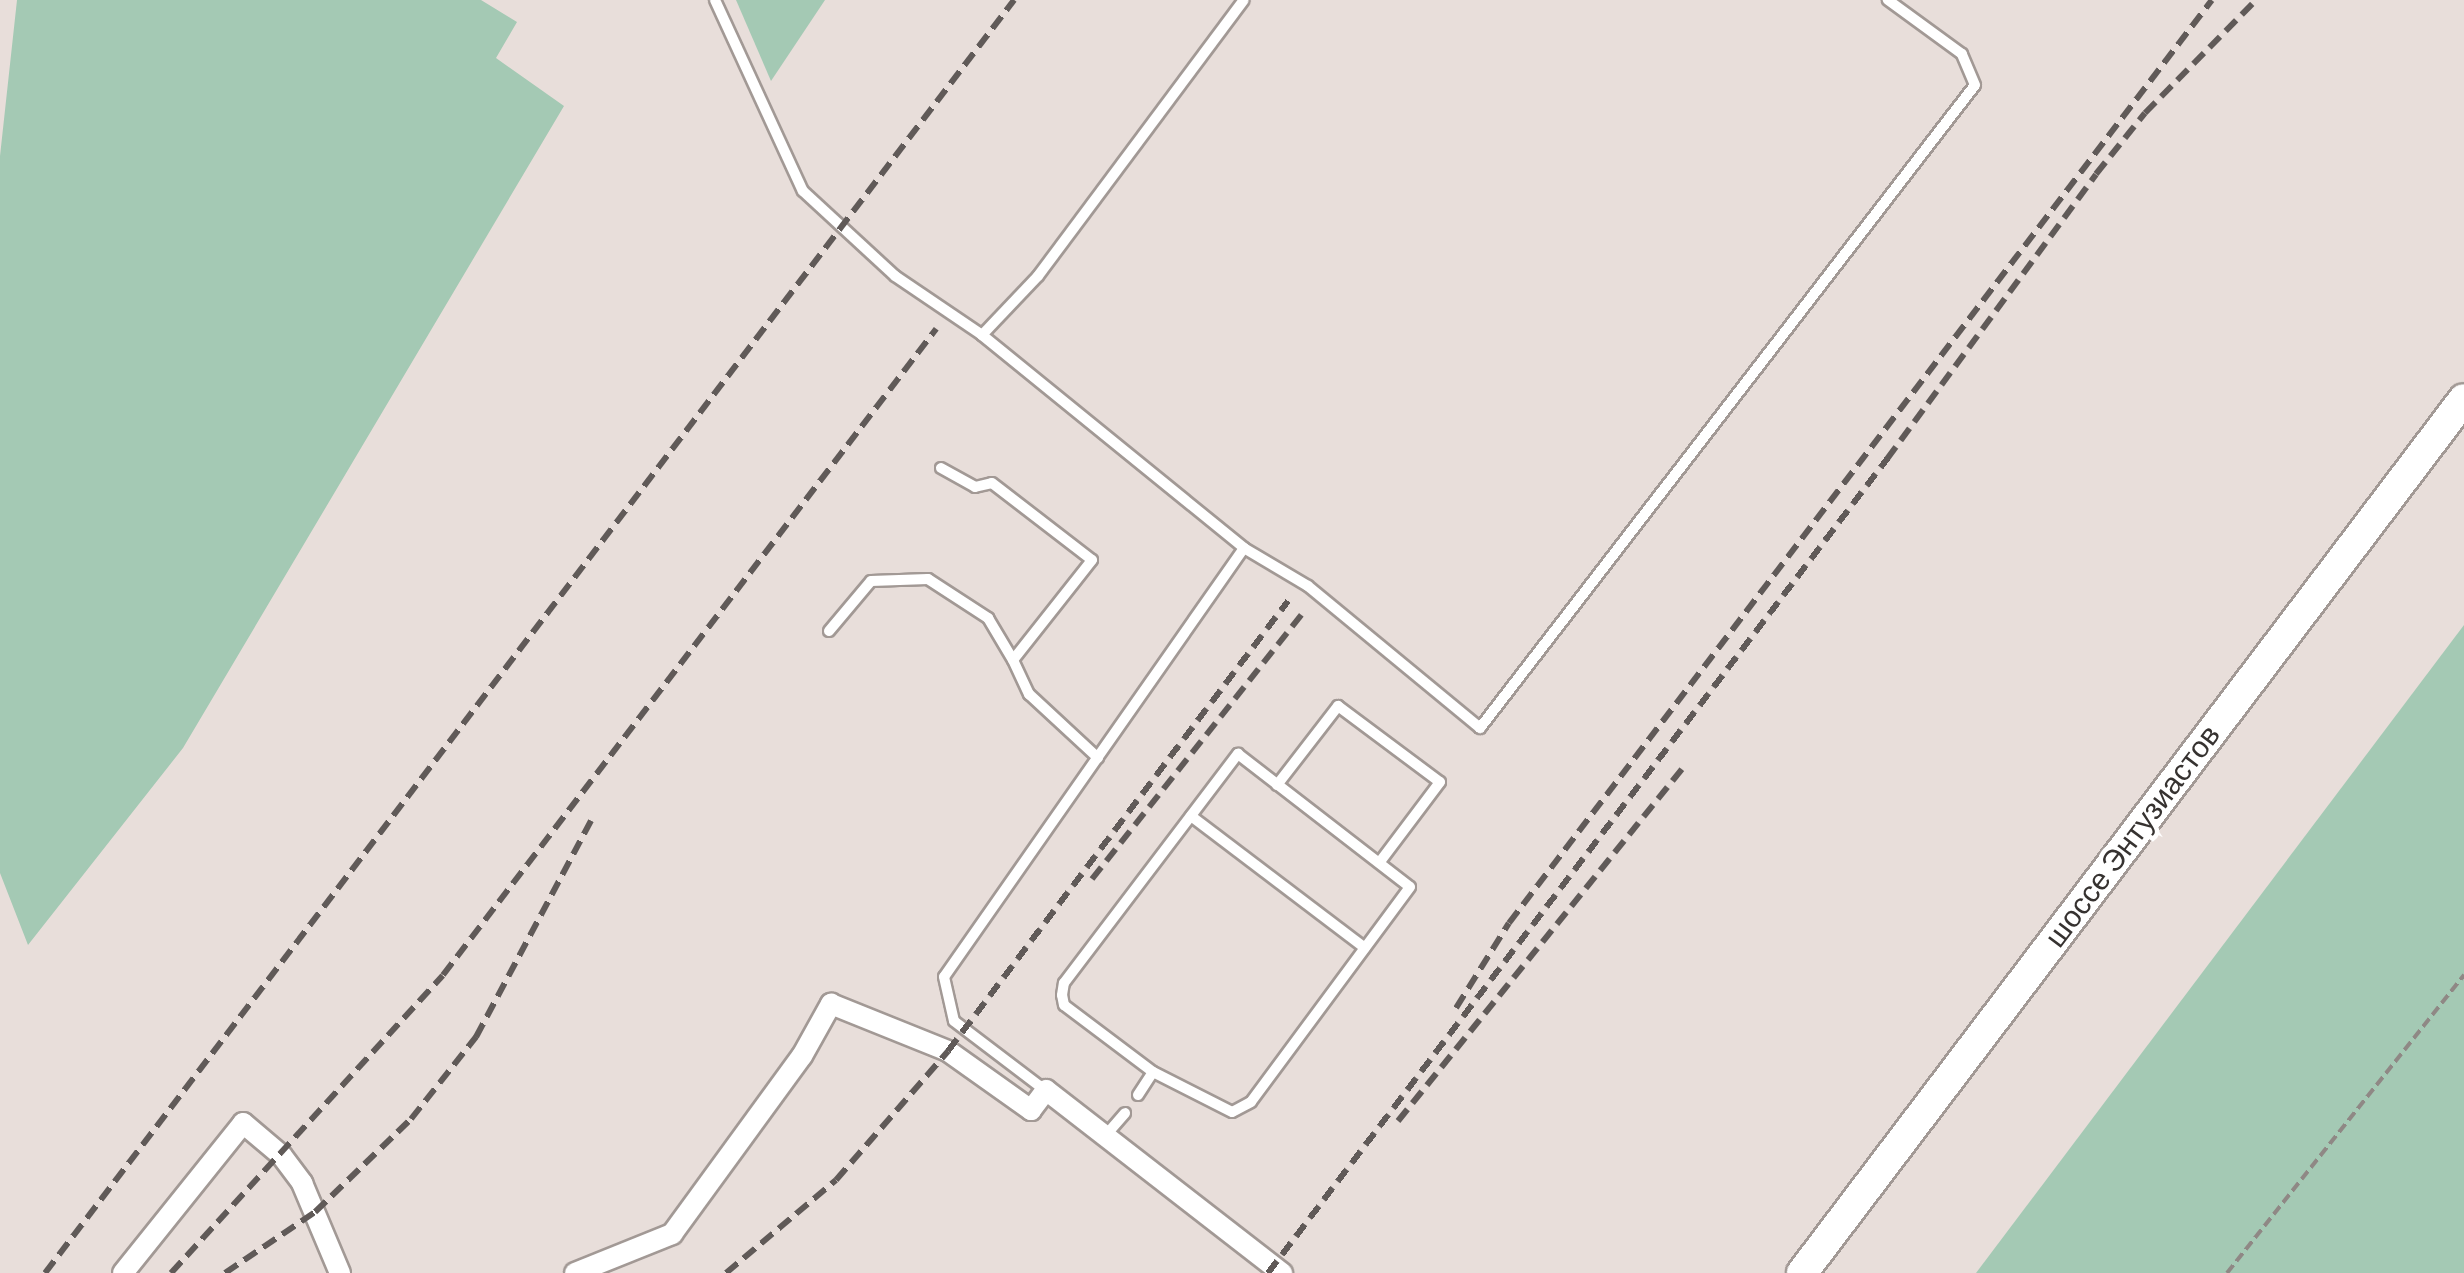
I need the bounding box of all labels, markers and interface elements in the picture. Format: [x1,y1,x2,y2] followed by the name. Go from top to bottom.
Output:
[2036,717,2226,953] street label: шоссе Энтузиастов

